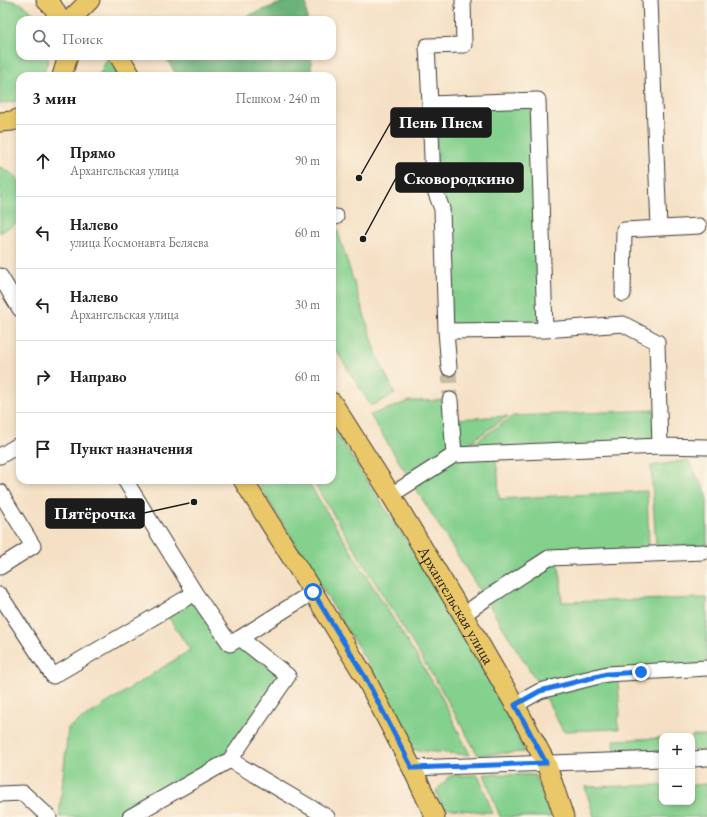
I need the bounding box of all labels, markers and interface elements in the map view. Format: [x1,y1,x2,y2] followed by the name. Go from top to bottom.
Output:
[16,16,336,60] search box
[30,27,52,49] icon: search
[62,29,103,48] text: Поиск
[32,87,76,109] text: 3 мин
[236,90,320,107] text: Пешком · 240 m
[391,108,491,137] callout: Пень Пнем
[399,111,484,133] text: Пень Пнем
[70,143,115,162] text: Прямо
[32,150,54,172] icon: ahead
[295,152,320,169] text: 90 m
[70,162,179,179] text: Архангельская улица
[396,163,523,192] callout: Сковородкино
[404,167,515,189] text: Сковородкино
[70,215,118,234] text: Налево
[32,222,54,244] icon: left
[295,224,320,241] text: 60 m
[70,234,209,251] text: улица Космонавта Беляева
[70,287,118,306] text: Налево
[32,294,54,316] icon: left
[295,296,320,313] text: 30 m
[70,306,179,323] text: Архангельская улица
[32,366,54,388] icon: right
[70,367,127,386] text: Направо
[295,368,320,385] text: 60 m
[32,438,54,460] icon: arrive
[70,439,193,458] text: Пункт назначения
[46,499,144,528] callout: Пятёрочка
[54,502,136,524] text: Пятёрочка
[413,541,500,668] street label: Архангельская улица
[304,583,322,601] route start
[632,663,650,681] route end
[659,733,695,805] map controls
[659,733,695,769] button: +
[659,769,695,805] button: −

